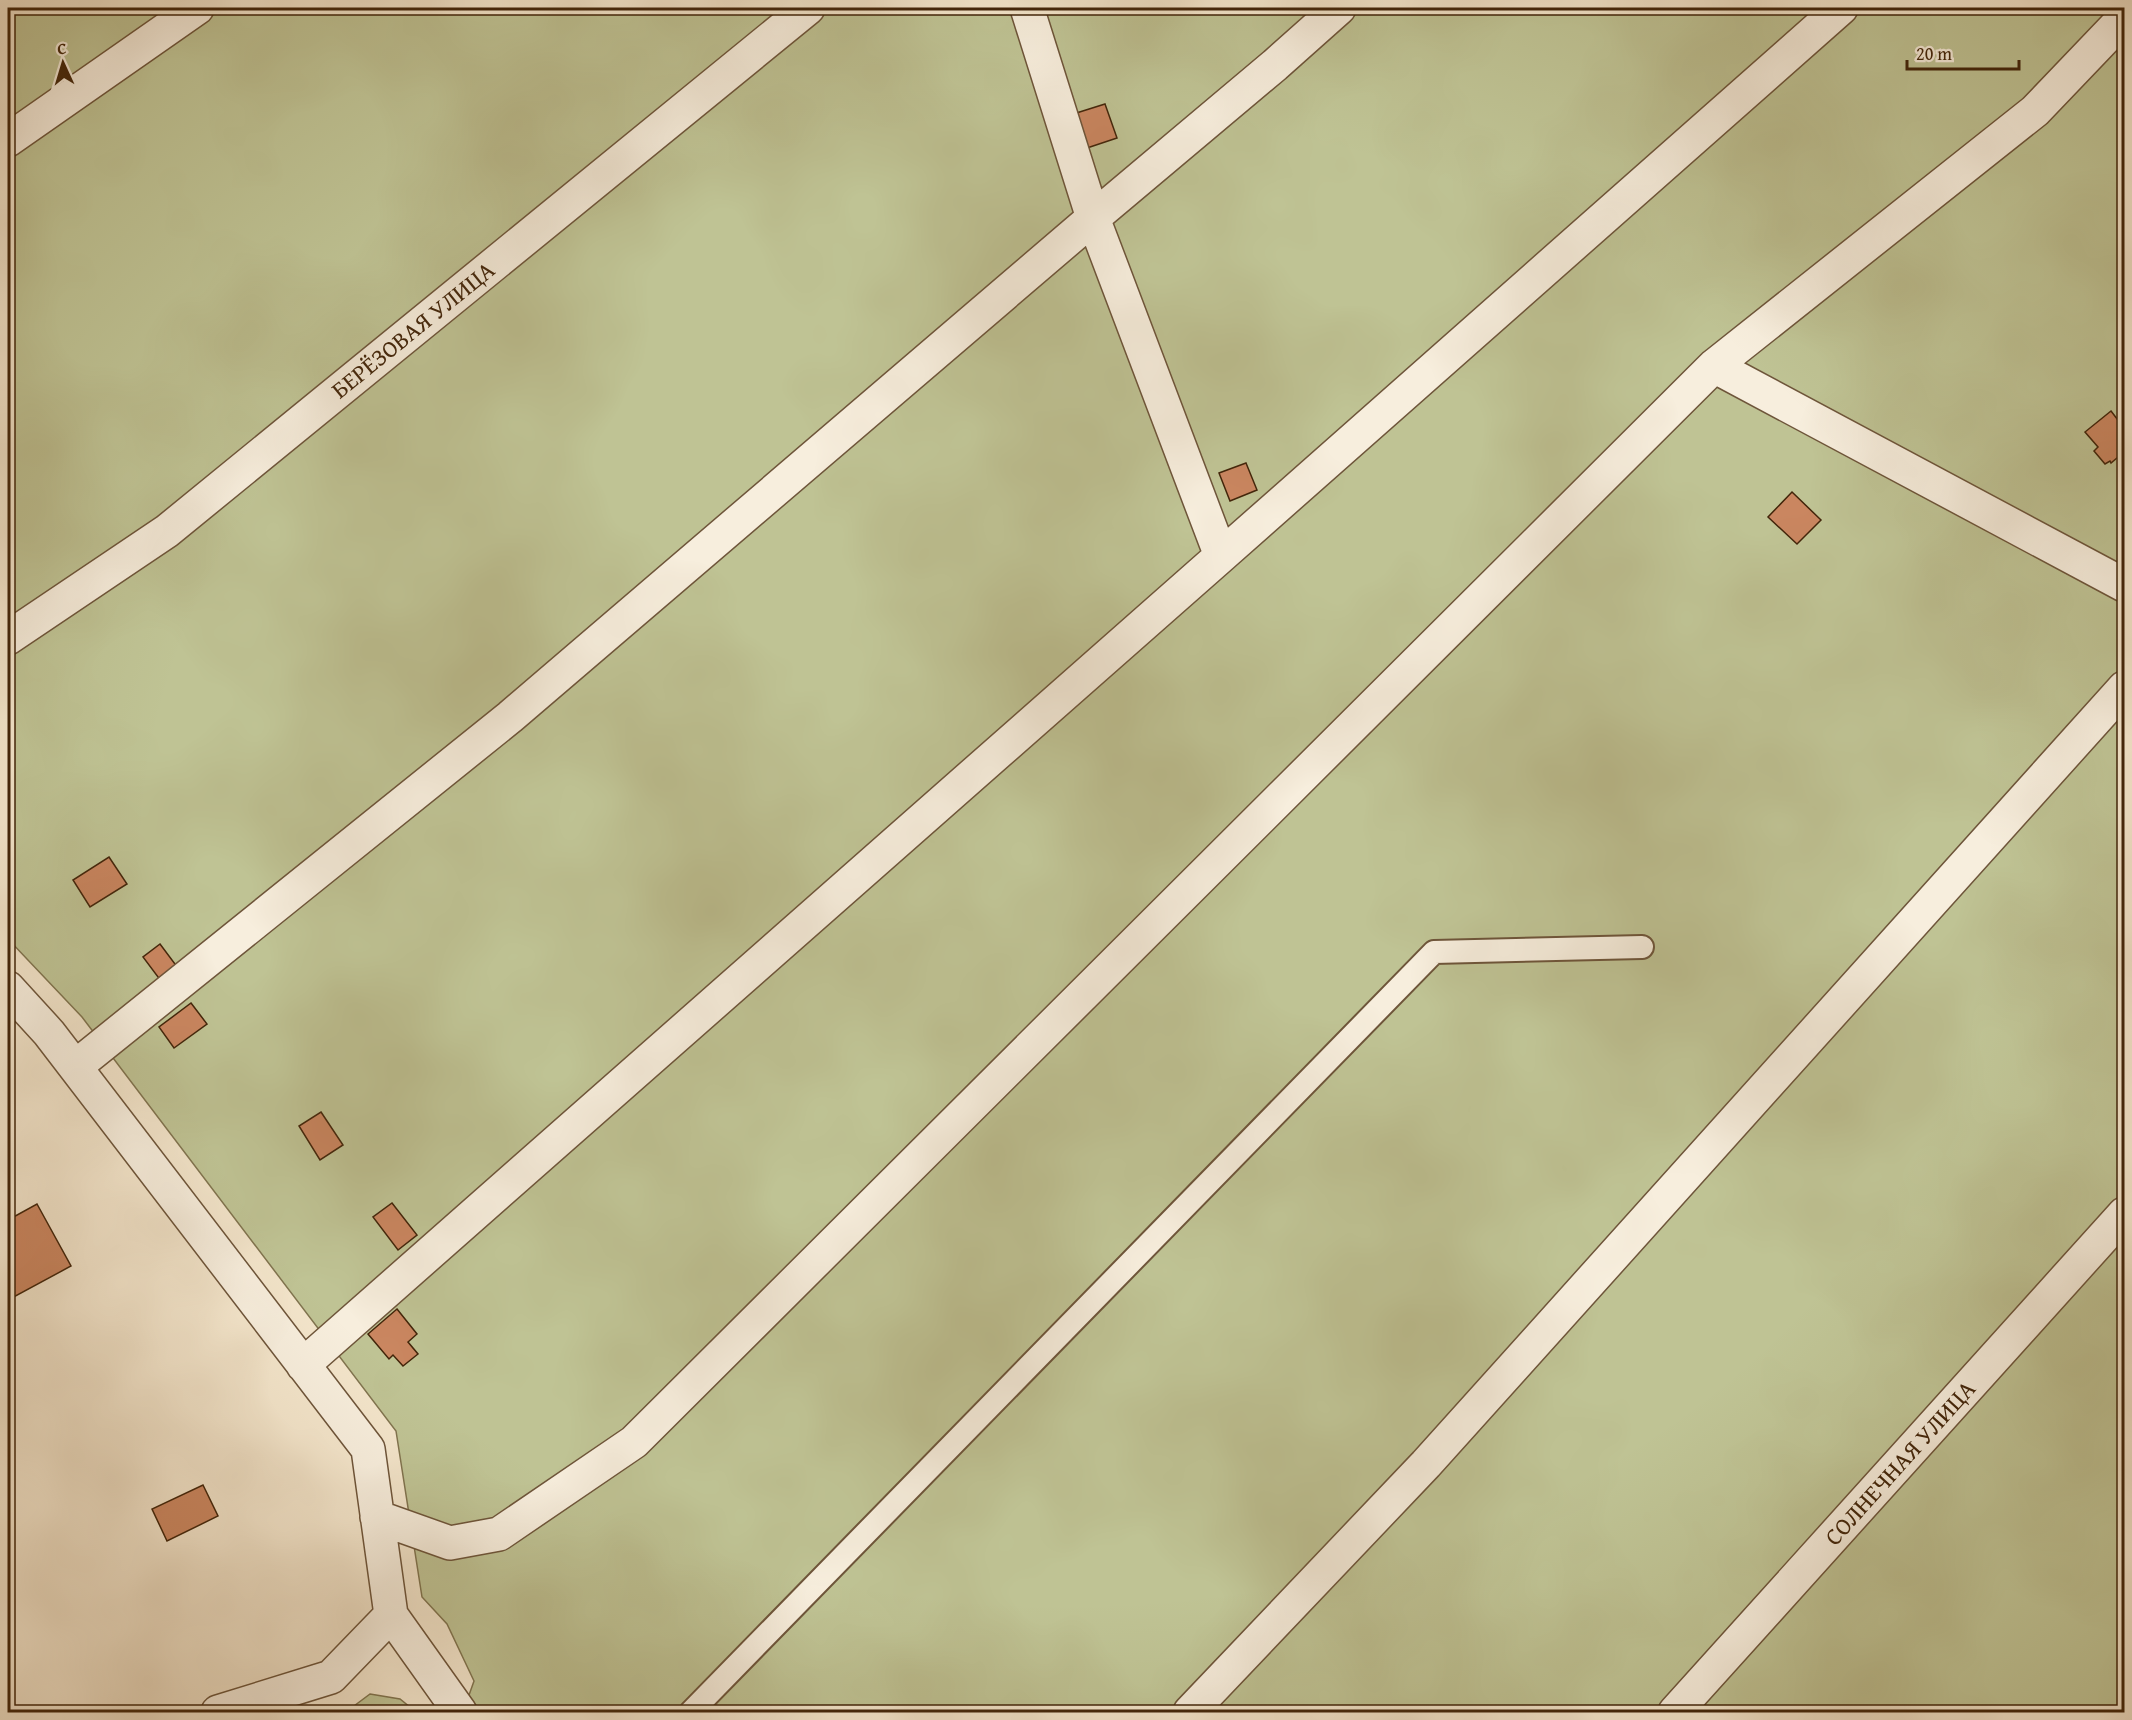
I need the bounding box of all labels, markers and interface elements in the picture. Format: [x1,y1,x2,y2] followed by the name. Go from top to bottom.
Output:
[33,33,93,93] north arrow
[1907,33,2020,71] scale bar
[57,36,67,60] text: С
[1916,40,1952,67] text: 20 m
[323,252,502,407] street label: БЕРЁЗОВАЯ УЛИЦА
[1816,1372,1984,1553] street label: СОЛНЕЧНАЯ УЛИЦА

